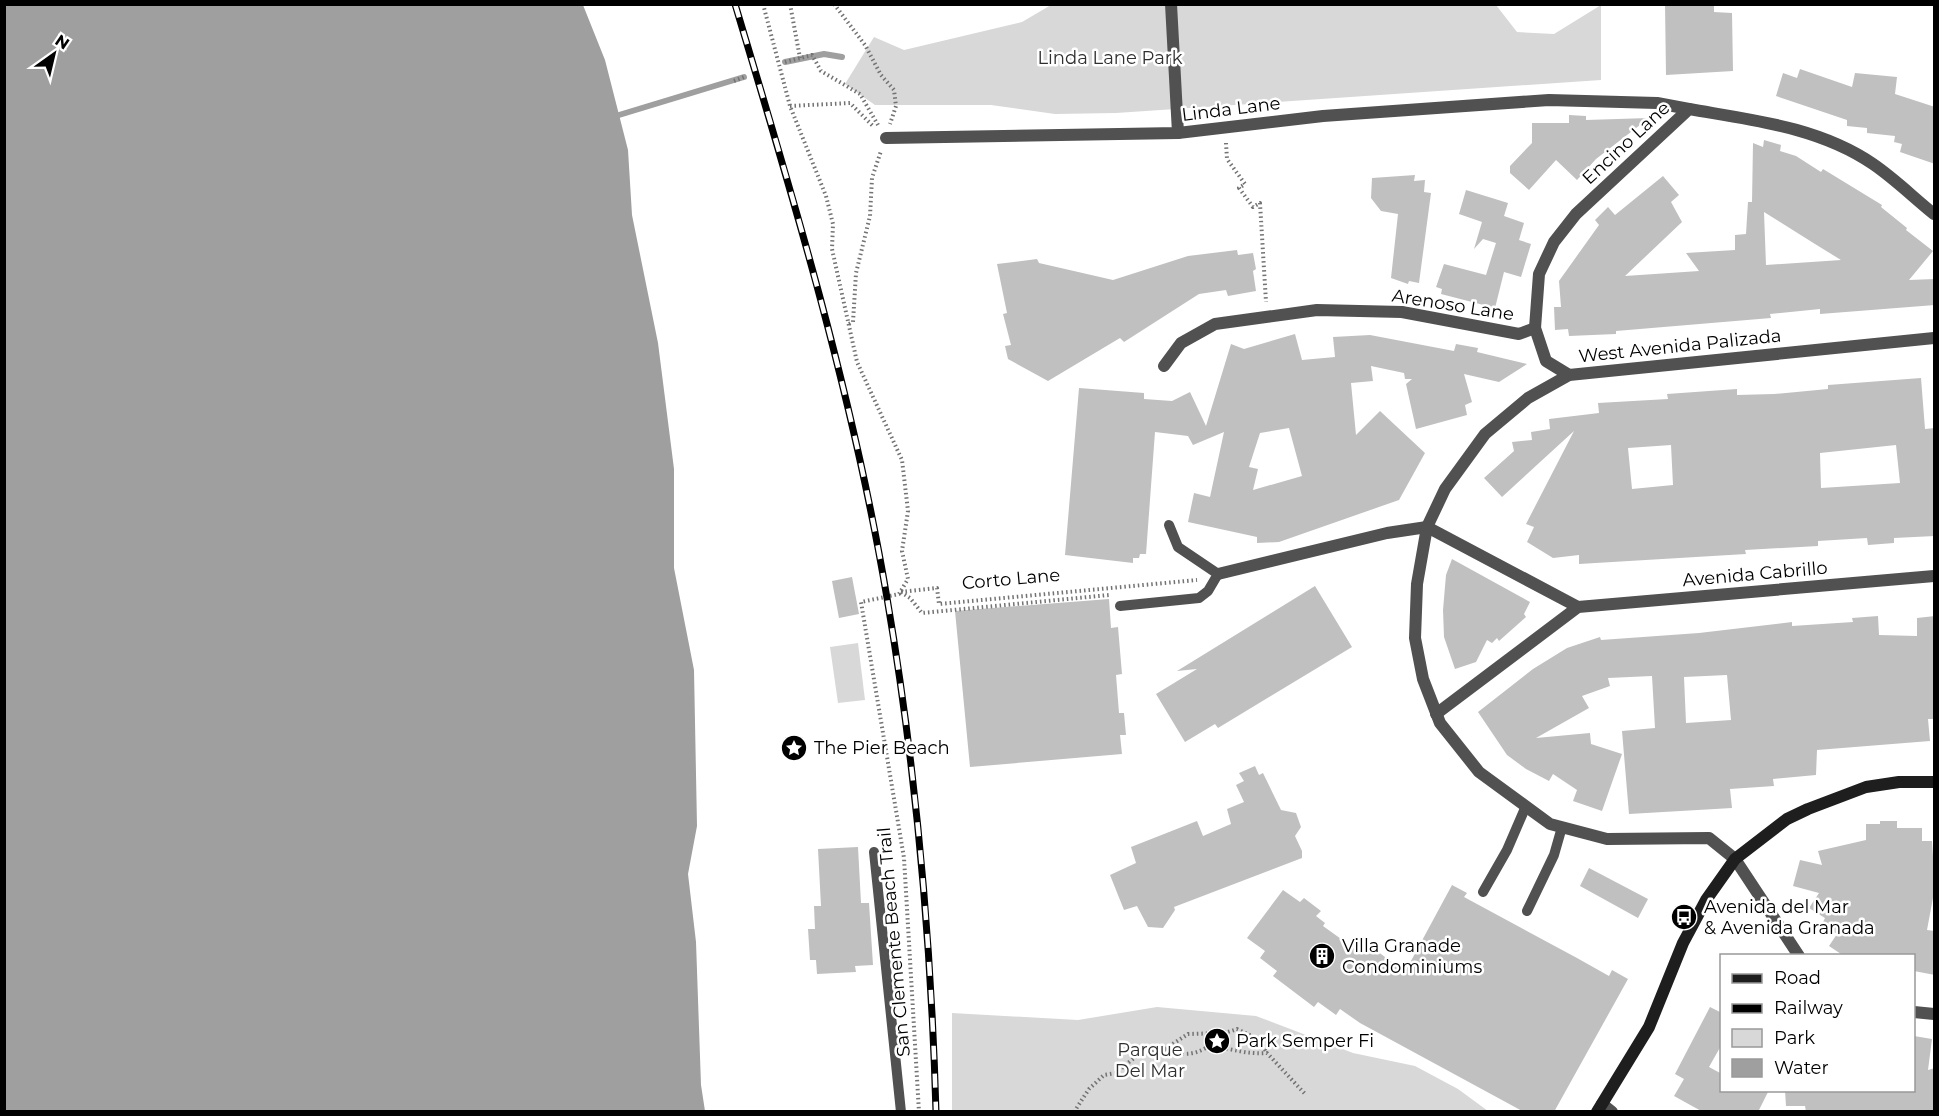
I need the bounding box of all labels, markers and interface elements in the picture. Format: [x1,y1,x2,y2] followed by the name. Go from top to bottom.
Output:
[24,24,84,84] north arrow
[51,30,73,53] text: N
[1037,47,1183,69] park label: Linda Lane Park
[1180,92,1282,126] street label: Linda Lane
[1578,97,1674,189] street label: Encino Lane
[1390,284,1516,326] street label: Arenoso Lane
[1578,324,1782,368] street label: West Avenida Palizada
[1681,557,1829,591] street label: Avenida Cabrillo
[961,564,1061,594] street label: Corto Lane
[779,733,809,763] place icon: The Pier Beach
[814,737,950,759] place label: The Pier Beach
[873,826,915,1058] street label: San Clemente Beach Trail
[1704,896,1875,939] place label: Avenida del Mar & Avenida Granada
[1669,902,1699,932] bus stop icon: Avenida del Mar & Avenida Granada
[1342,935,1482,978] place label: Villa Granade Condominiums
[1307,941,1337,971] building icon: Villa Granade Condominiums
[1720,954,1915,1092] legend
[1774,967,1821,989] text: Road
[1774,997,1843,1019] text: Railway
[1202,1026,1232,1056] place icon: Park Semper Fi
[1774,1027,1815,1049] text: Park
[1236,1030,1374,1052] place label: Park Semper Fi
[1115,1039,1185,1082] park label: Parque Del Mar
[1774,1057,1829,1079] text: Water

